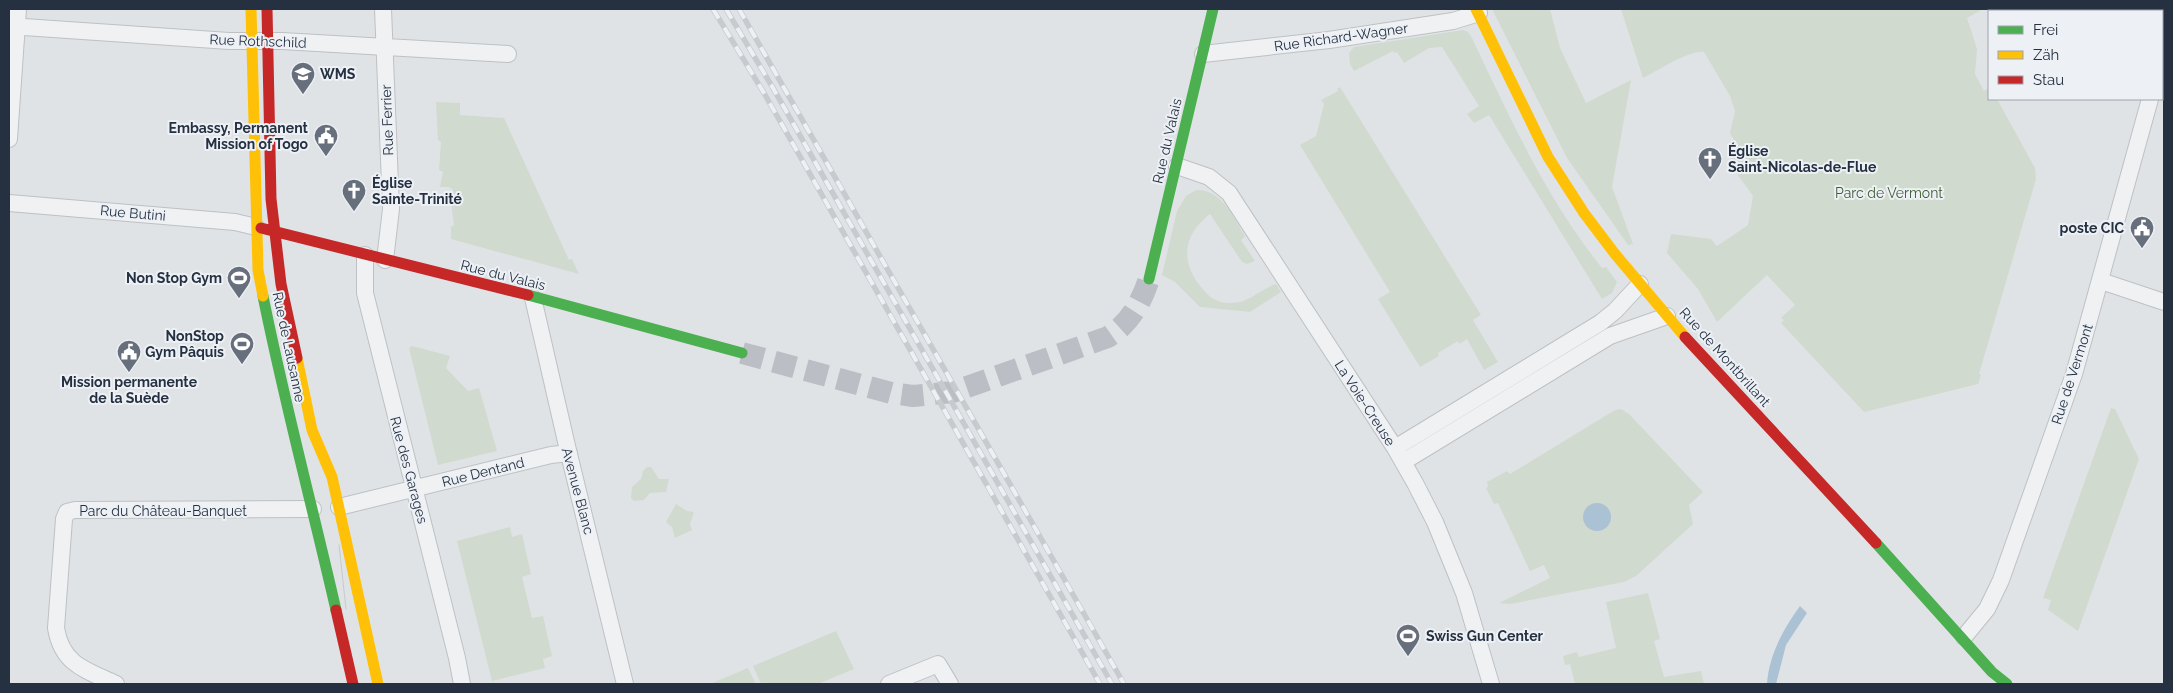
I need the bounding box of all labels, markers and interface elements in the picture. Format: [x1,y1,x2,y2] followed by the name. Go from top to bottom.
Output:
[1988,10,2163,100] legend
[1273,20,1409,54] street label: Rue Richard-Wagner
[2033,21,2058,39] text: Frei
[209,31,307,51] street label: Rue Rothschild
[2033,46,2059,64] text: Zäh
[290,61,316,95] school or university icon: WMS
[320,66,356,82] place label: WMS
[2033,71,2064,89] text: Stau
[378,84,396,156] street label: Rue Ferrier
[1149,97,1185,185] street label: Rue du Valais
[169,120,309,152] place label: Embassy, Permanent Mission of Togo
[313,123,339,157] public building icon: Embassy, Permanent Mission of Togo
[1728,142,1877,175] place label: Église Saint-Nicolas-de-Flue
[1697,146,1723,180] church icon: Église Saint-Nicolas-de-Flue
[372,174,463,207] place label: Église Sainte-Trinité
[341,178,367,212] church icon: Église Sainte-Trinité
[1835,185,1943,201] park label: Parc de Vermont
[100,202,166,224] street label: Rue Butini
[2129,215,2155,249] public building icon: poste CIC
[2060,220,2124,236] place label: poste CIC
[459,257,547,293] street label: Rue du Valais
[226,265,252,299] sports icon: Non Stop Gym
[126,270,222,286] place label: Non Stop Gym
[269,290,309,404] street label: Rue de Lausanne
[1676,304,1774,410] street label: Rue de Montbrillant
[2048,321,2096,426] street label: Rue de Vermont
[145,328,224,360] place label: NonStop Gym Pâquis
[229,331,255,365] sports icon: NonStop Gym Pâquis
[116,339,142,373] public building icon: Mission permanente de la Suède
[1331,357,1399,449] street label: La Voie-Creuse
[61,374,198,406] place label: Mission permanente de la Suède
[387,415,431,526] street label: Rue des Garages
[559,446,597,537] street label: Avenue Blanc
[440,454,526,490] street label: Rue Dentand
[79,503,247,519] street label: Parc du Château-Banquet
[1395,623,1421,657] sports icon: Swiss Gun Center
[1426,628,1544,644] place label: Swiss Gun Center

